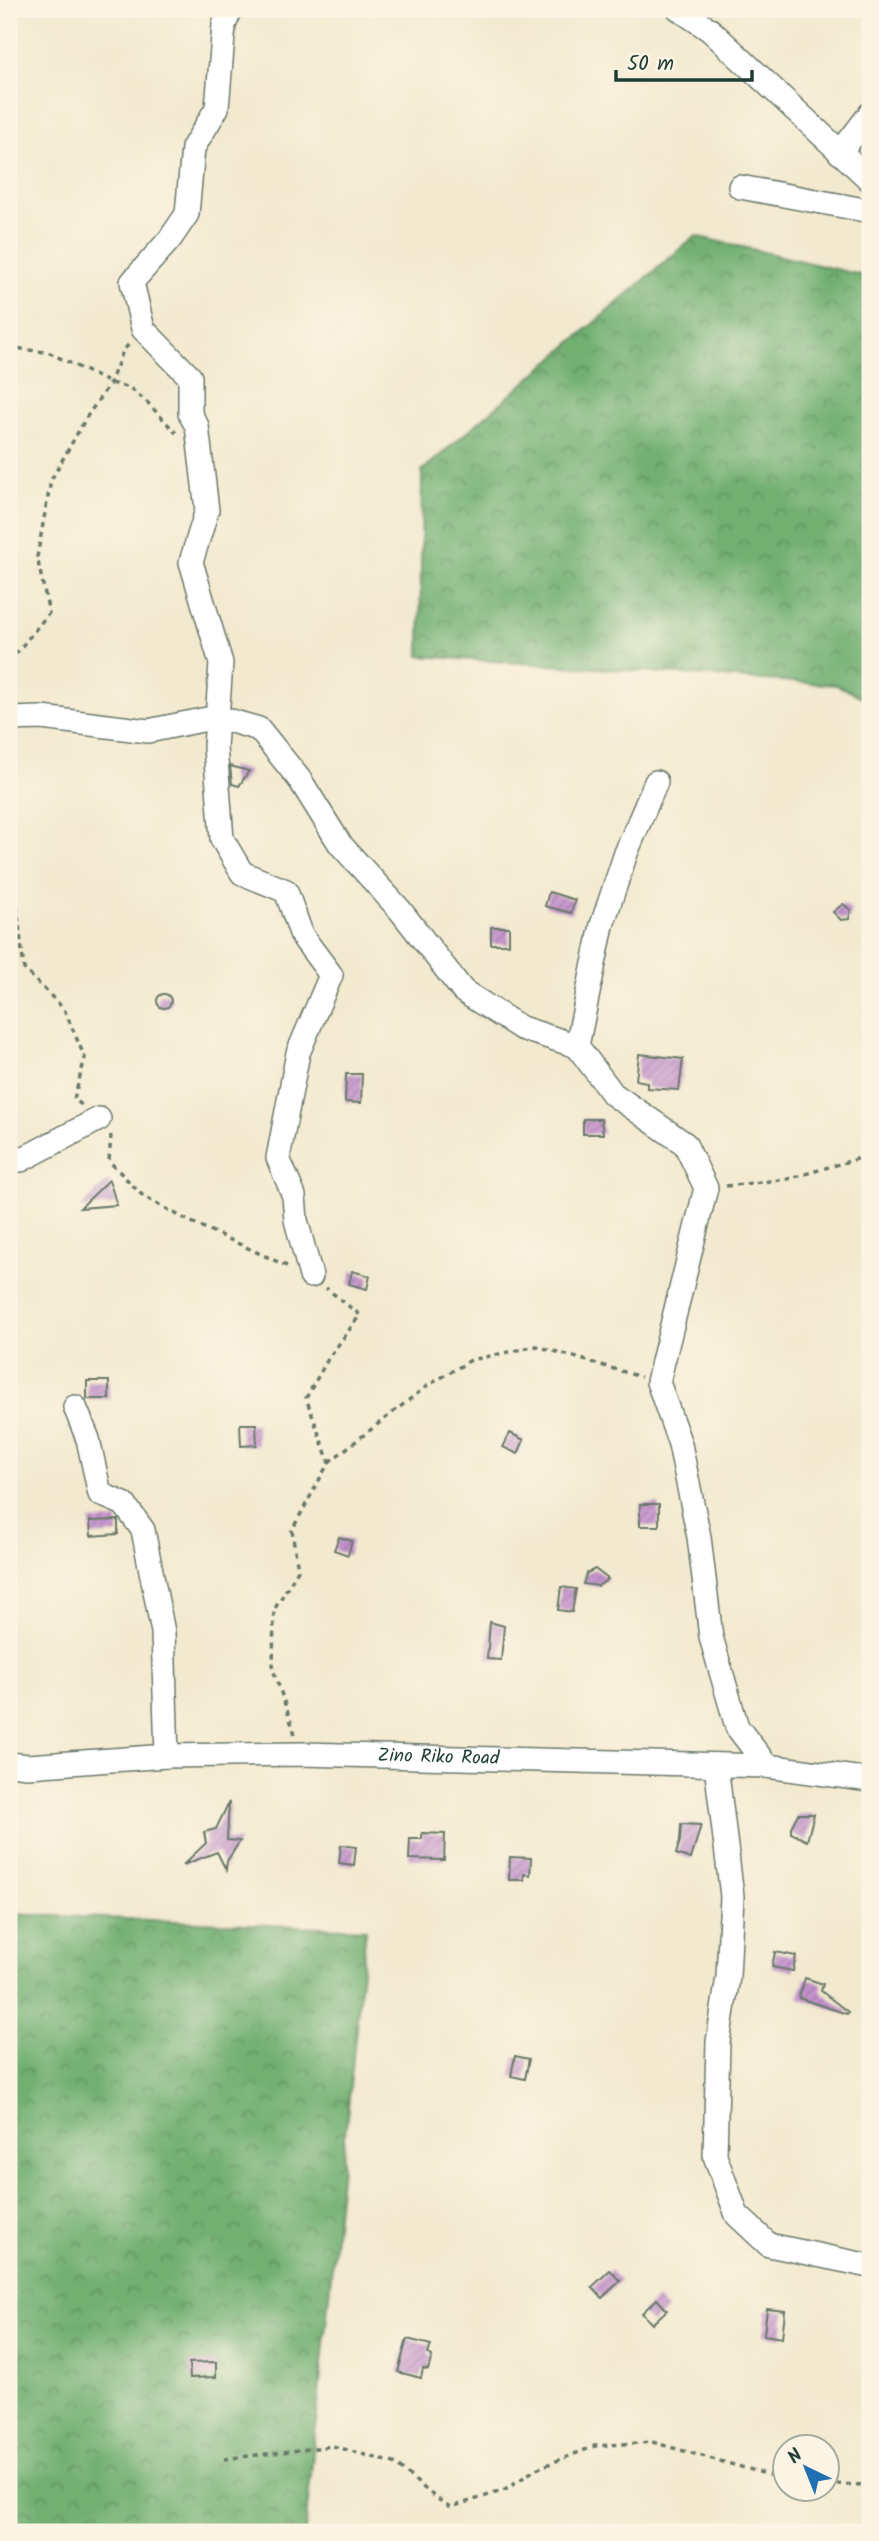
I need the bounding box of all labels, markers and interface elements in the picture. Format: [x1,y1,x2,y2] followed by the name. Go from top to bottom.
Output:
[616,38,753,82] scale bar
[627,48,674,81] text: 50 m
[377,1741,500,1774] street label: Zino Riko Road
[770,2432,840,2502] north arrow
[781,2442,810,2472] text: N

